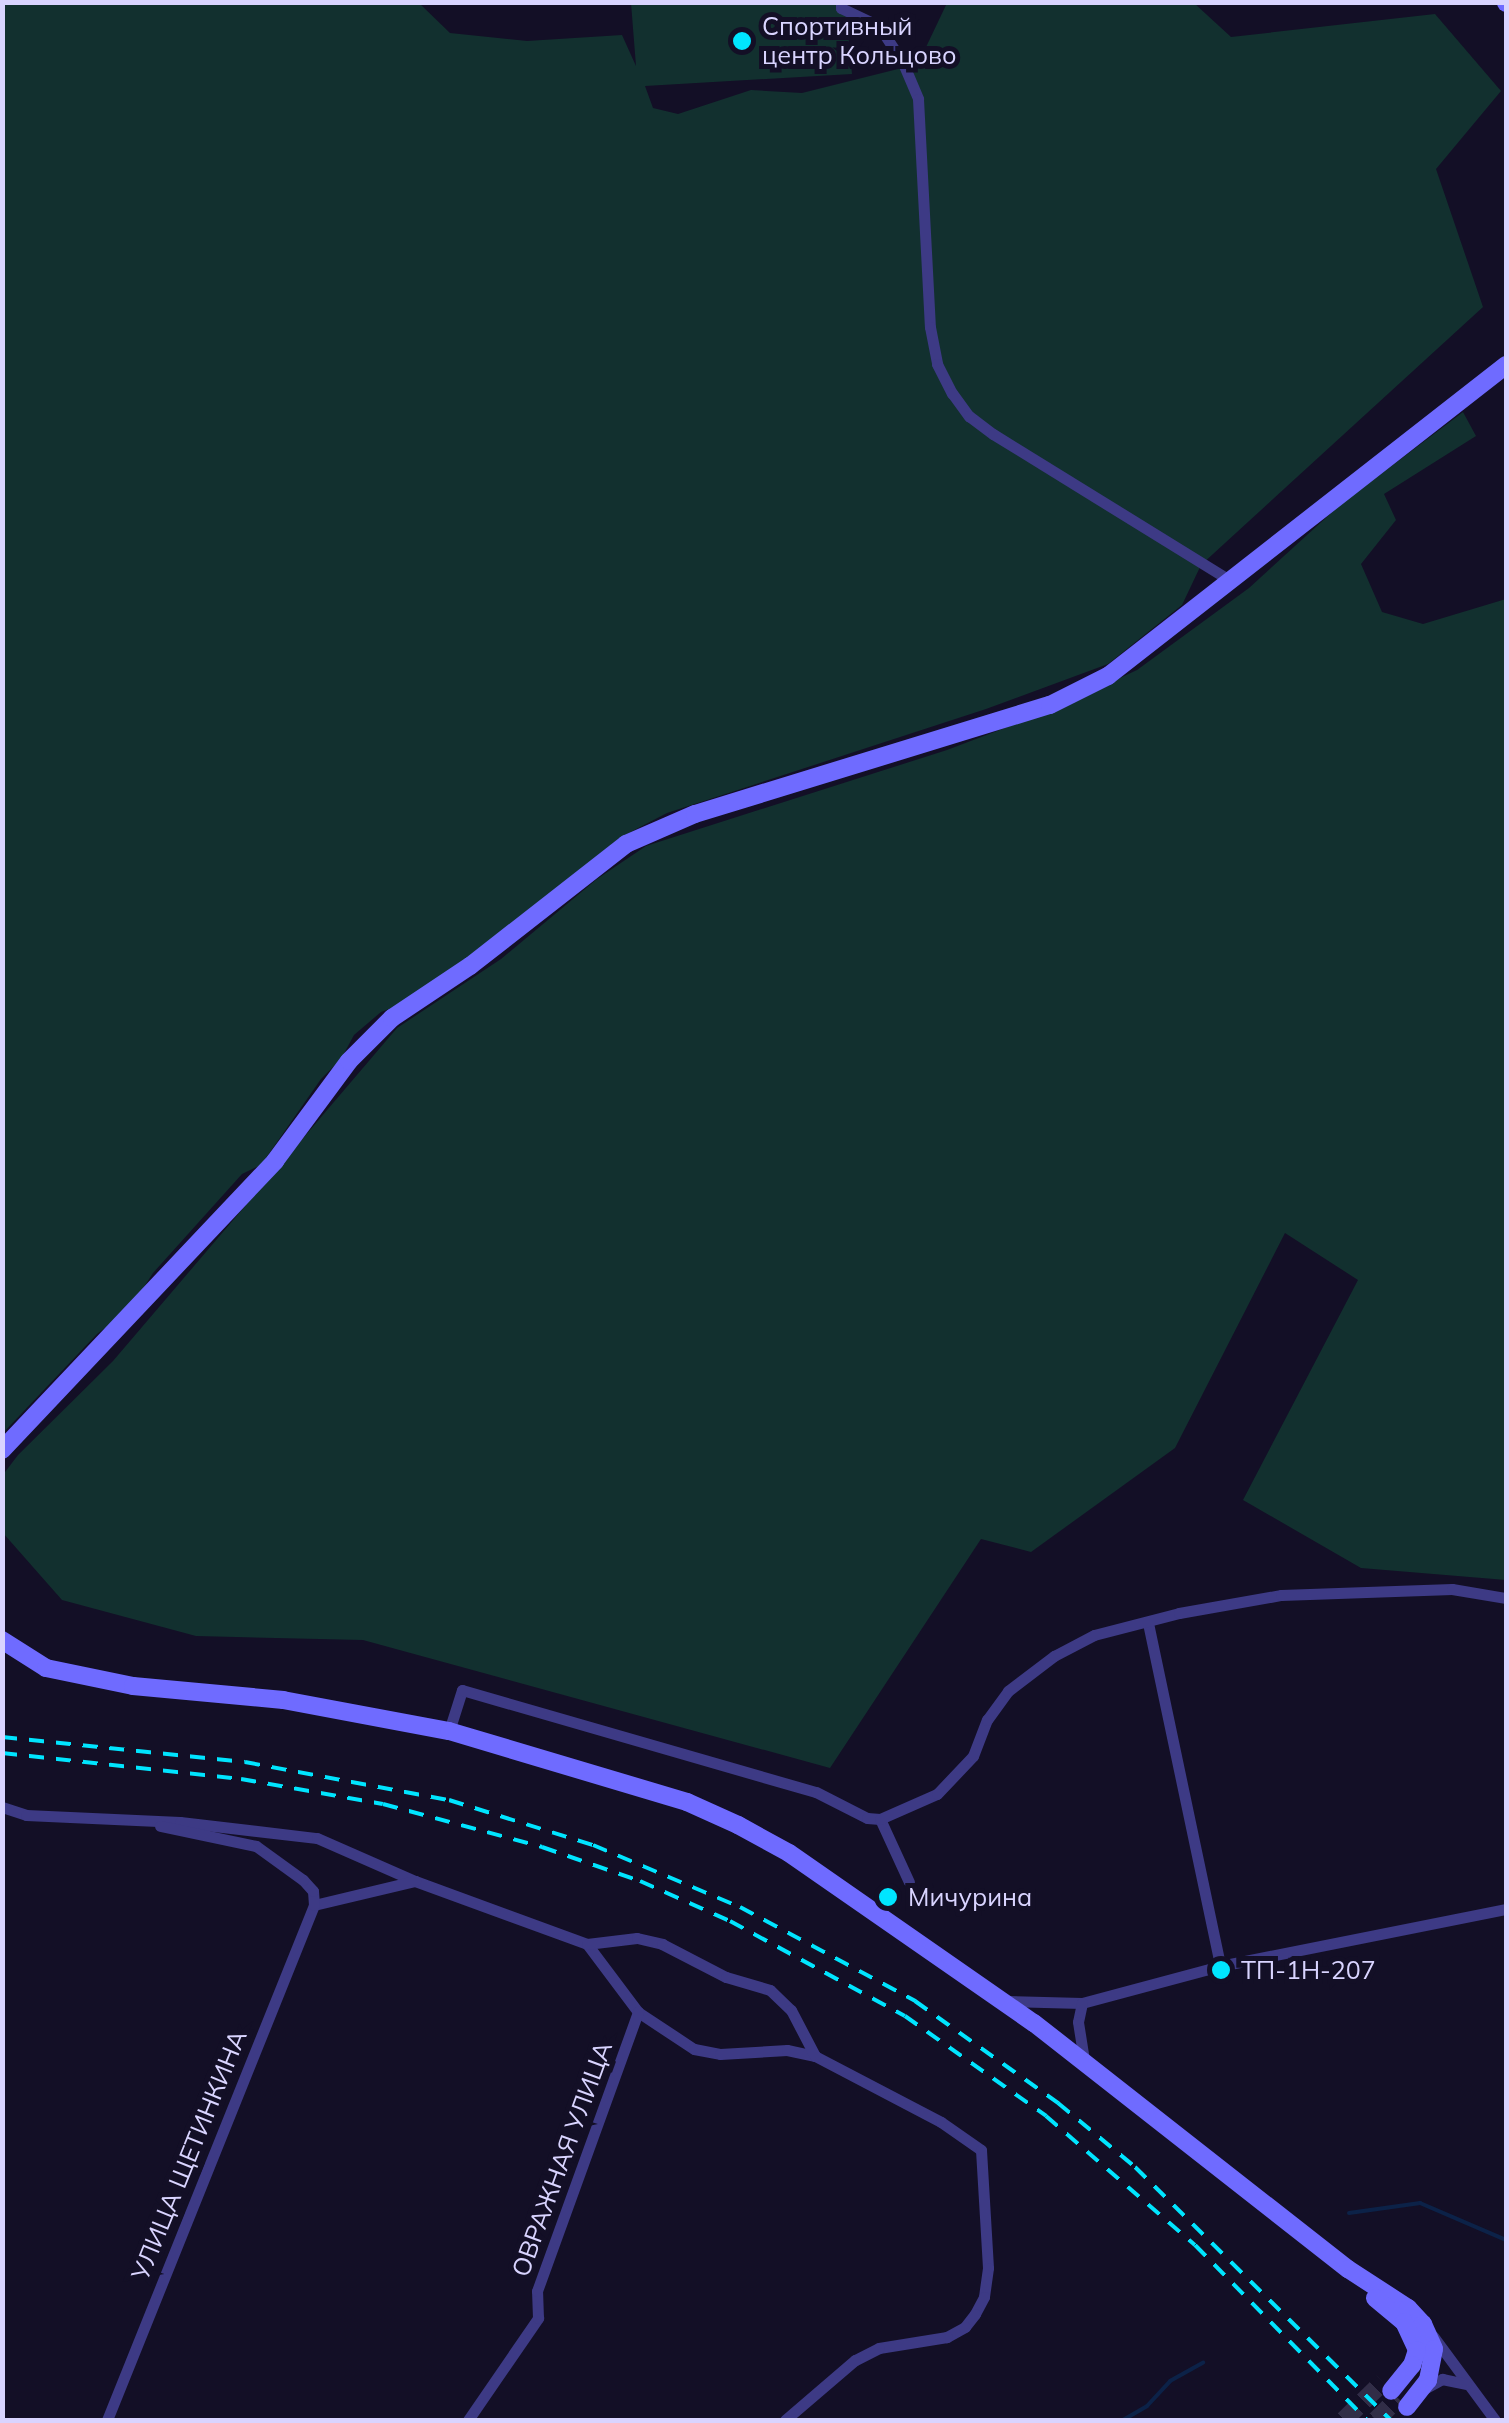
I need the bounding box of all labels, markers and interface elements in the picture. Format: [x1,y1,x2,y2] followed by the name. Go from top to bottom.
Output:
[762,12,956,71] place label: Спортивный центр Кольцово
[731,30,753,52] marker: Спортивный центр Кольцово
[908,1882,1032,1912] place label: Мичурина
[877,1886,899,1908] marker: Мичурина
[1241,1955,1376,1985] place label: ТП-1Н-207
[1210,1959,1232,1981] marker: ТП-1Н-207
[125,2025,253,2285] street label: УЛИЦА ЩЕТИНКИНА
[505,2037,619,2281] street label: ОВРАЖНАЯ УЛИЦА

